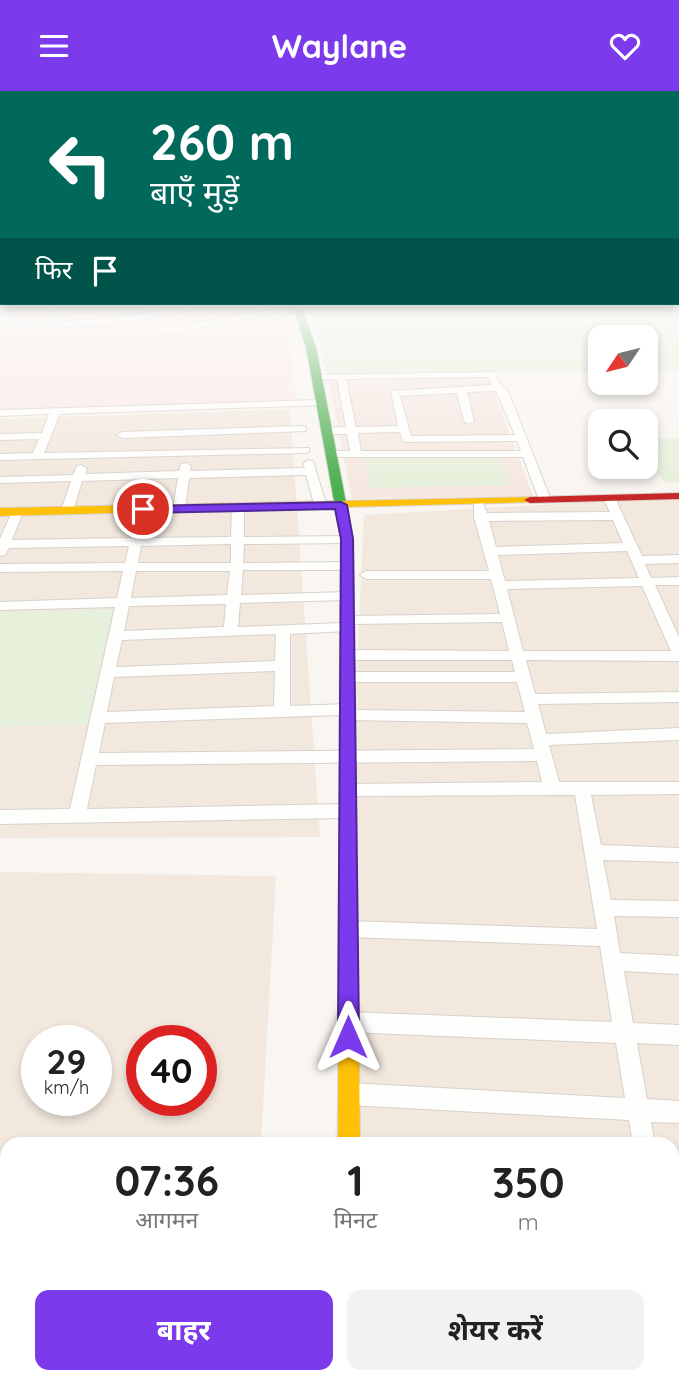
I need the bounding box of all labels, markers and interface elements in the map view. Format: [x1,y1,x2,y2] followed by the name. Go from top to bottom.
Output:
[272,26,407,66] text: Waylane
[35,27,73,65] icon: menu
[606,27,644,65] icon: heart
[150,111,294,172] text: 260 m
[35,119,126,210] icon: left
[150,172,239,212] text: बाएँ मुड़ें
[86,252,124,290] icon: arrive
[35,253,72,286] text: फिर
[588,325,658,395] north arrow
[588,325,658,479] map controls
[588,409,658,479] button: search
[113,479,173,539] pin
[124,490,162,528] icon: arrive
[311,1000,385,1074] position arrow
[126,1025,217,1116] speed limit sign: 40
[47,1039,86,1083] text: 29
[44,1076,89,1099] text: km/h
[114,1154,219,1207] text: 07:36
[347,1154,364,1207] text: 1
[492,1156,565,1209] text: 350
[135,1205,198,1234] text: आगमन
[333,1205,377,1234] text: मिनट
[518,1207,539,1236] text: m
[35,1290,333,1370] button: बाहर
[347,1290,644,1370] button: शेयर करें

